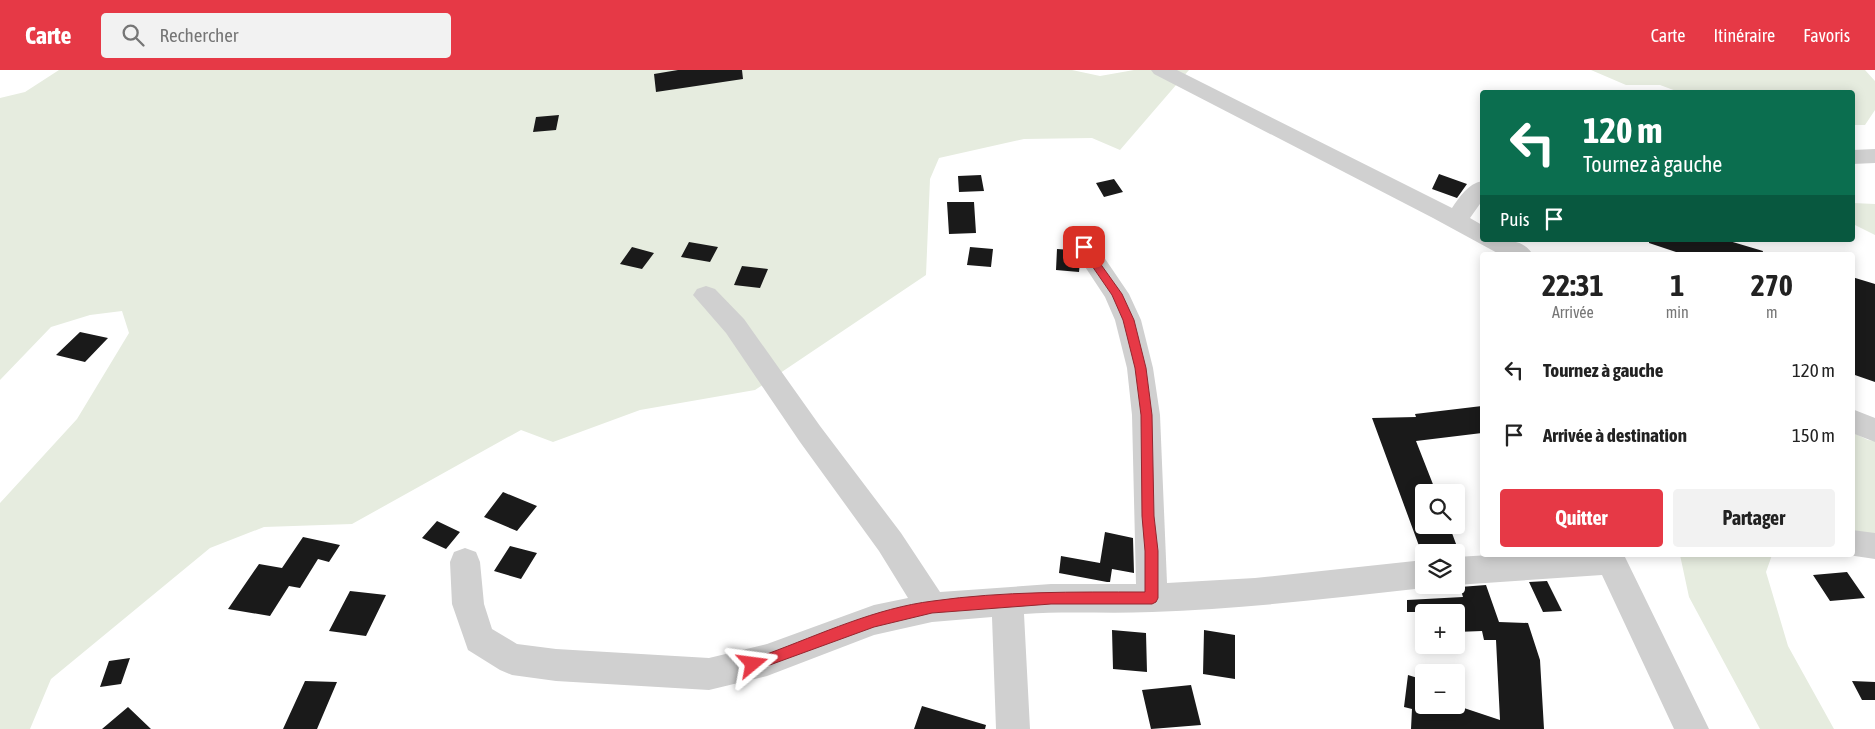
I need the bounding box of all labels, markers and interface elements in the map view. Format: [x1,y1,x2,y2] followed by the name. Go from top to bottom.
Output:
[101,13,451,58] search box
[119,21,147,49] icon: search
[25,22,71,49] text: Carte
[159,24,238,46] text: Rechercher
[1651,25,1685,46] text: Carte
[1713,25,1775,46] text: Itinéraire
[1803,25,1850,46] text: Favoris
[1500,110,1565,175] icon: left
[1583,110,1662,150] text: 120 m
[1583,151,1722,177] text: Tournez à gauche
[1540,205,1568,233] icon: arrive
[1500,208,1530,230] text: Puis
[1063,226,1105,268] pin
[1070,233,1098,261] icon: arrive
[1542,268,1604,302] text: 22:31
[1670,268,1684,302] text: 1
[1751,268,1793,302] text: 270
[1552,303,1594,321] text: Arrivée
[1666,303,1689,321] text: min
[1766,303,1778,321] text: m
[1500,356,1528,384] icon: left
[1543,359,1663,381] text: Tournez à gauche
[1792,359,1835,381] text: 120 m
[1500,421,1528,449] icon: arrive
[1543,424,1687,446] text: Arrivée à destination
[1792,424,1835,446] text: 150 m
[1415,484,1465,714] map controls
[1415,484,1465,534] button: search
[1500,489,1663,547] button: Quitter
[1673,489,1835,547] button: Partager
[1415,544,1465,594] button: layers
[1415,604,1465,654] button: +
[726,637,778,689] position arrow
[1415,664,1465,714] button: −

